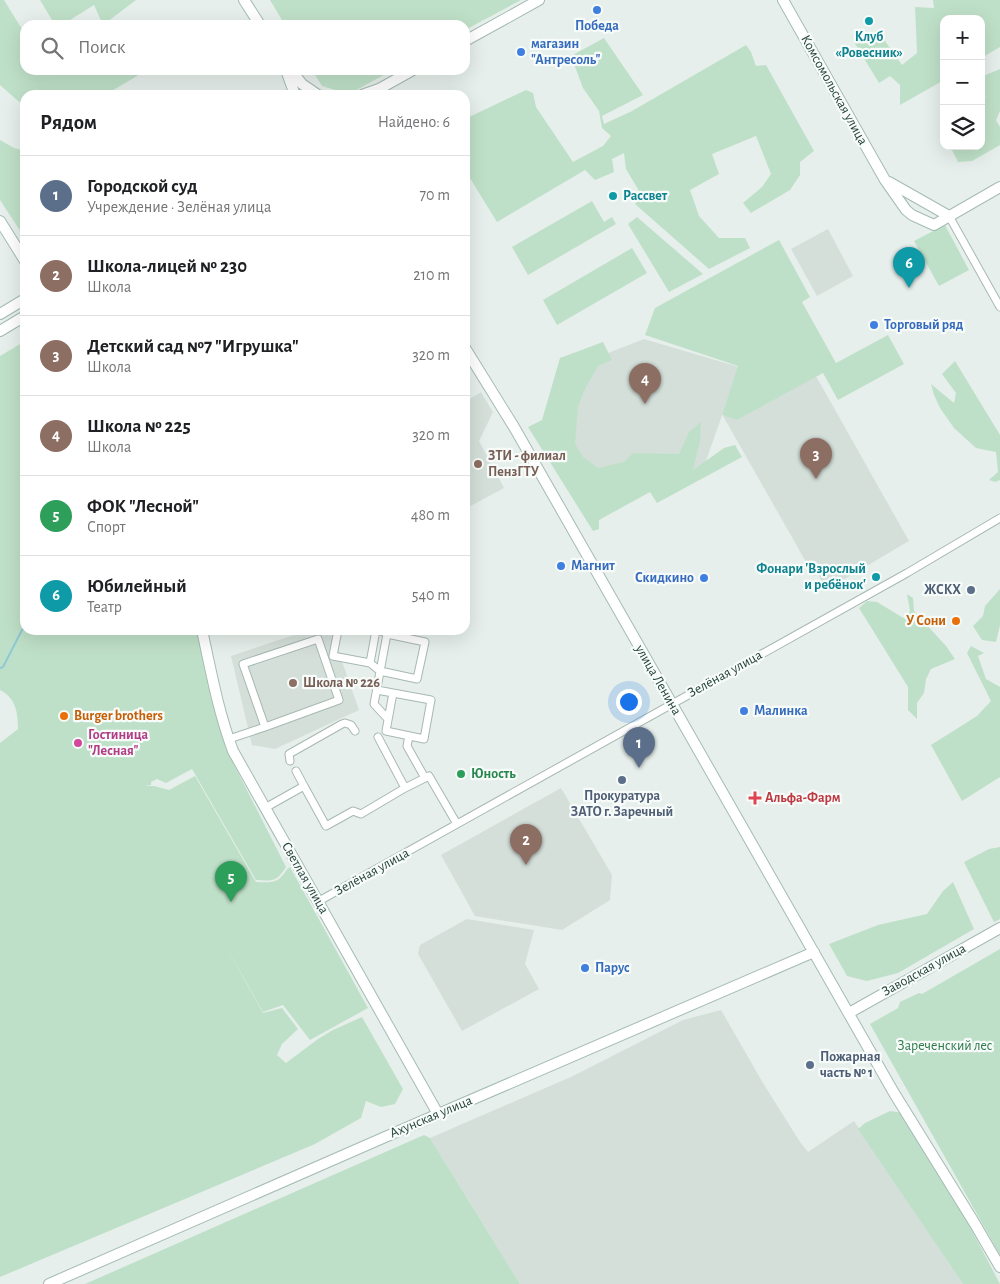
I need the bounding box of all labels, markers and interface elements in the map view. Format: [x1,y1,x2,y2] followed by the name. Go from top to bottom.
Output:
[591,4,603,16] marker: Победа
[863,15,875,27] marker: Клуб «Ровесник»
[940,15,985,150] map controls
[940,15,985,60] button: +
[575,19,619,33] place label: Победа
[20,20,470,75] search box
[835,30,903,60] place label: Клуб «Ровесник»
[798,33,870,148] street label: Комсомольская улица
[38,34,66,62] icon: search
[531,37,600,67] place label: магазин "Антресоль"
[78,38,125,57] text: Поиск
[515,46,527,58] marker: магазин "Антресоль"
[940,60,985,105] button: −
[940,105,985,150] button: layers
[40,112,97,133] text: Рядом
[378,114,450,130] text: Найдено: 6
[87,177,198,196] text: Городской суд
[53,187,59,203] text: 1
[419,187,450,203] text: 70 m
[623,189,668,203] place label: Рассвет
[607,190,619,202] marker: Рассвет
[87,199,271,215] text: Учреждение · Зелёная улица
[893,247,925,288] pin: 6
[87,257,247,276] text: Школа-лицей № 230
[52,267,60,283] text: 2
[413,267,450,283] text: 210 m
[87,279,131,295] text: Школа
[884,318,964,332] place label: Торговый ряд
[868,319,880,331] marker: Торговый ряд
[87,337,299,356] text: Детский сад №7 "Игрушка"
[53,347,59,363] text: 3
[412,347,450,363] text: 320 m
[87,359,131,375] text: Школа
[629,363,661,404] pin: 4
[87,417,191,436] text: Школа № 225
[52,427,60,443] text: 4
[412,427,450,443] text: 320 m
[800,438,832,479] pin: 3
[87,439,131,455] text: Школа
[488,449,566,479] place label: ЗТИ - филиал ПензГТУ
[472,458,484,470] marker: ЗТИ - филиал ПензГТУ
[87,497,199,516] text: ФОК "Лесной"
[53,507,59,523] text: 5
[411,507,450,523] text: 480 m
[87,519,126,535] text: Спорт
[571,559,615,573] place label: Магнит
[555,560,567,572] marker: Магнит
[756,562,866,592] place label: Фонари 'Взрослый и ребёнок'
[635,571,694,585] place label: Скидкино
[870,571,882,583] marker: Фонари 'Взрослый и ребёнок'
[698,572,710,584] marker: Скидкино
[87,577,187,596] text: Юбилейный
[924,583,961,597] place label: ЖСКХ
[965,584,977,596] marker: ЖСКХ
[52,587,60,603] text: 6
[412,587,450,603] text: 540 m
[87,599,122,615] text: Театр
[906,614,946,628] place label: У Сони
[950,615,962,627] marker: У Сони
[632,642,684,718] street label: улица Ленина
[686,648,765,700] street label: Зелёная улица
[303,676,380,690] place label: Школа № 226
[287,677,299,689] marker: Школа № 226
[616,689,642,715] your location
[754,704,808,718] place label: Малинка
[738,705,750,717] marker: Малинка
[74,709,163,723] place label: Burger brothers
[58,710,70,722] marker: Burger brothers
[623,727,655,768] pin: 1
[88,728,149,758] place label: Гостиница "Лесная"
[72,737,84,749] marker: Гостиница "Лесная"
[471,767,516,781] place label: Юность
[455,768,467,780] marker: Юность
[616,774,628,786] marker: Прокуратура ЗАТО г. Заречный
[571,789,673,819] place label: Прокуратура ЗАТО г. Заречный
[765,791,841,805] place label: Альфа-Фарм
[749,792,761,804] marker: Альфа-Фарм
[510,824,542,865] pin: 2
[279,840,331,917] street label: Светлая улица
[333,846,412,898] street label: Зелёная улица
[215,861,247,902] pin: 5
[880,941,969,999] street label: Заводская улица
[595,961,630,975] place label: Парус
[579,962,591,974] marker: Парус
[897,1039,993,1053] park label: Зареченский лес
[820,1050,881,1080] place label: Пожарная часть № 1
[804,1059,816,1071] marker: Пожарная часть № 1
[388,1093,475,1141] street label: Ахунская улица

